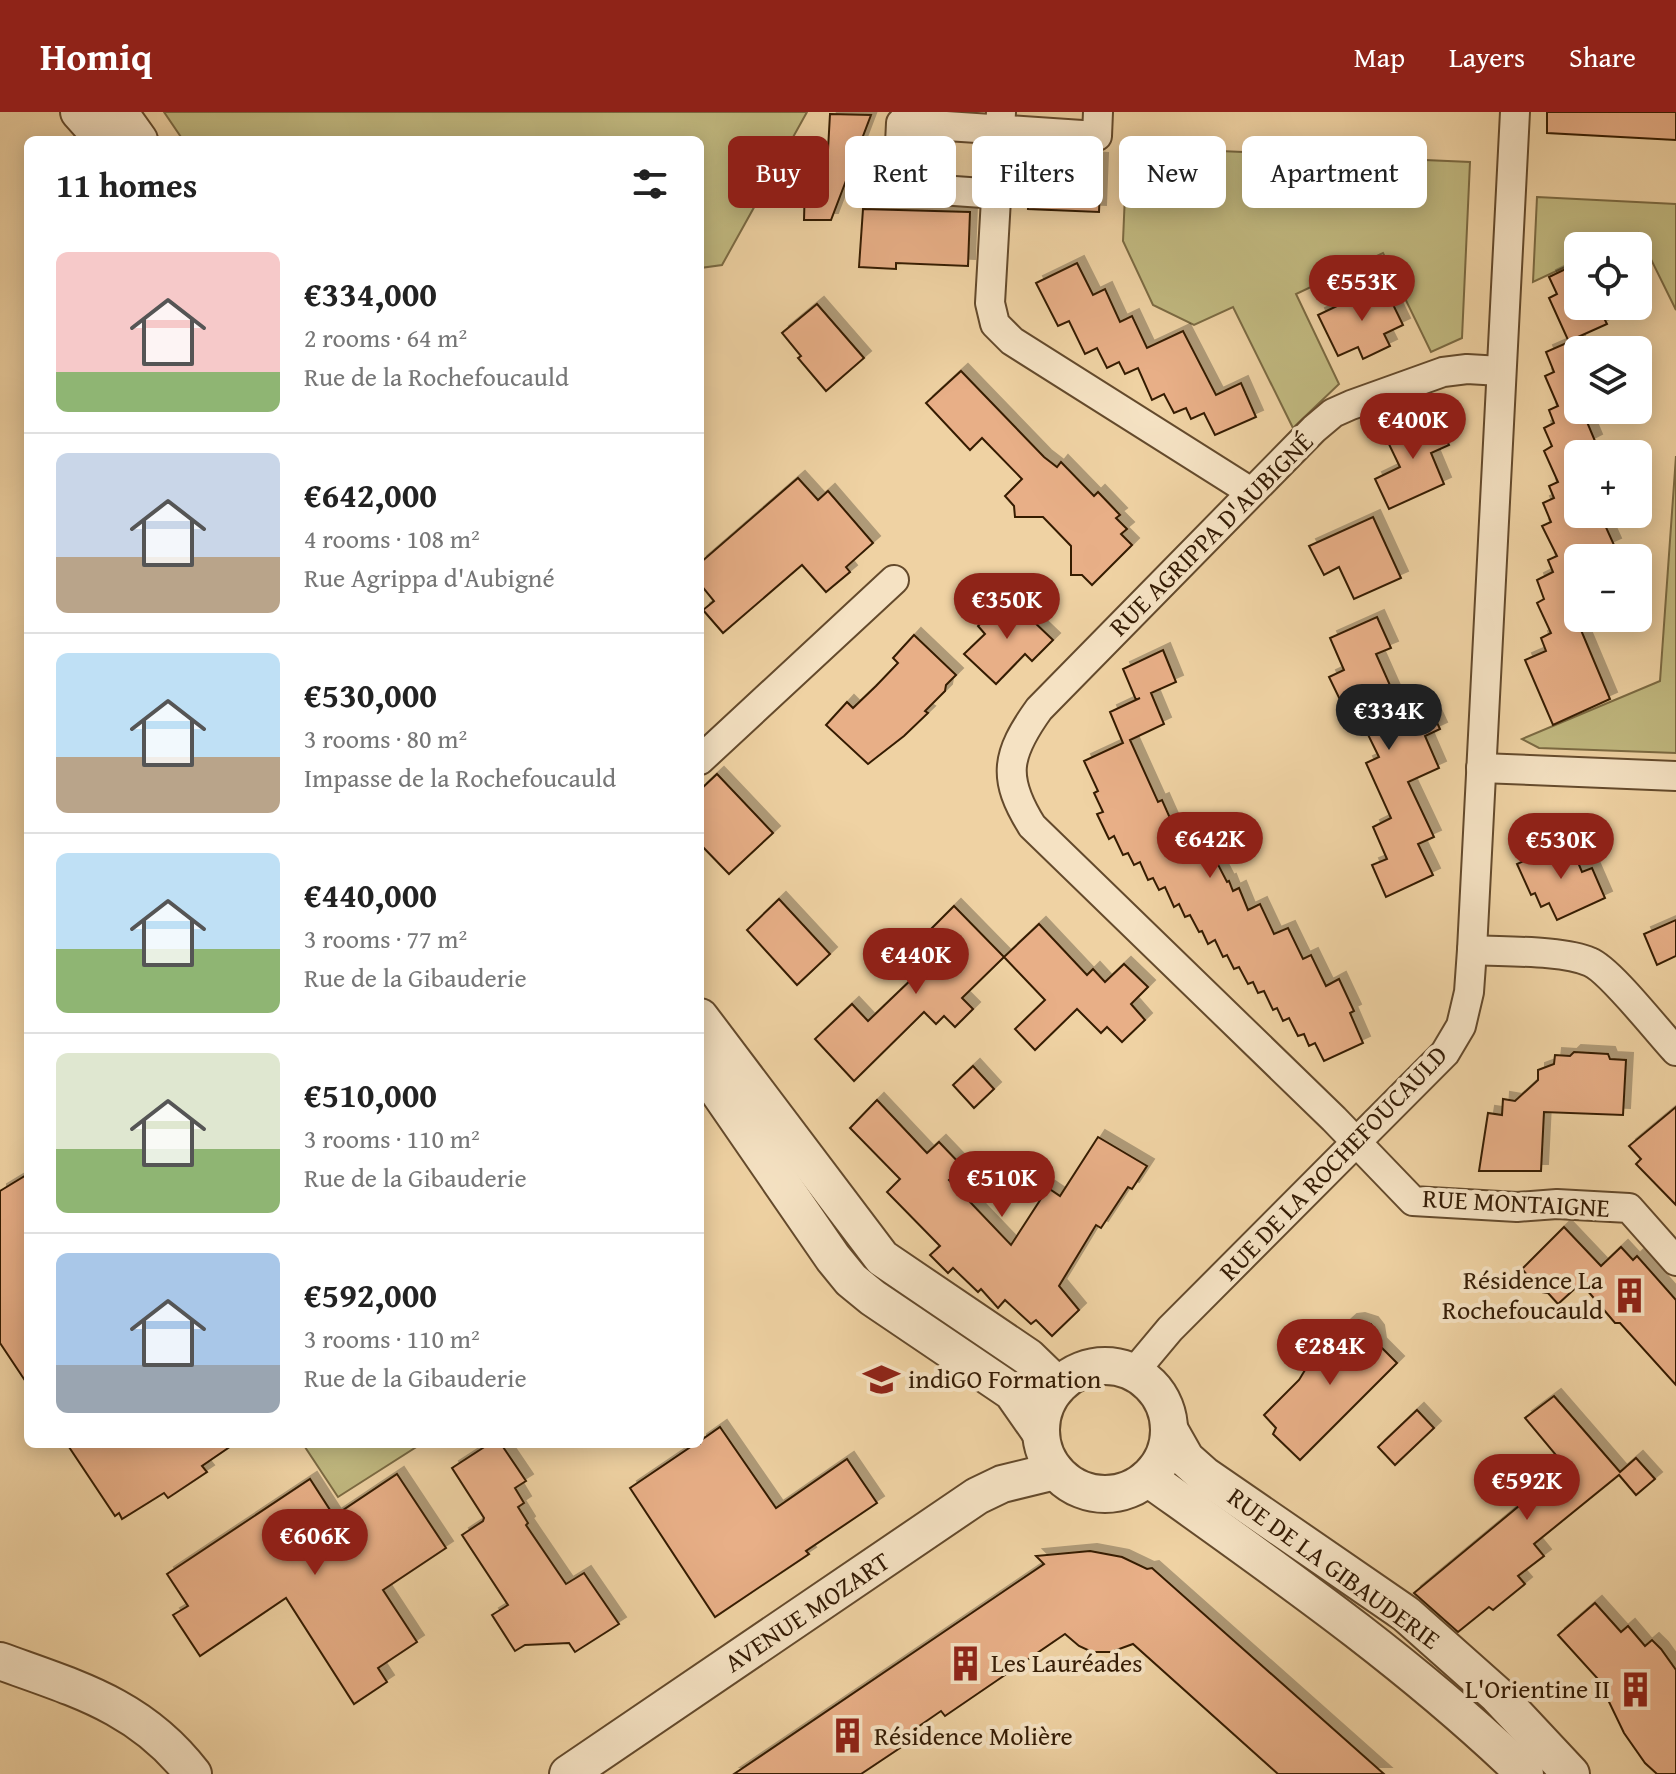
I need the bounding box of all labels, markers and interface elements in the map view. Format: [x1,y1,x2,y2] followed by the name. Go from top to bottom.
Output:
[40,28,152,84] text: Homiq
[1354,36,1405,77] text: Map
[1449,36,1525,77] text: Layers
[1569,36,1636,77] text: Share
[728,136,829,208] chip: Buy
[845,136,956,208] chip: Rent
[972,136,1103,208] chip: Filters
[1119,136,1226,208] chip: New
[1242,136,1427,208] chip: Apartment
[56,160,197,209] text: 11 homes
[628,162,672,206] icon: filters
[1564,232,1652,632] map controls
[1564,232,1652,320] button: locate
[1306,255,1418,323] pin: €553K
[1327,261,1397,300] text: €553K
[304,269,437,318] text: €334,000
[120,284,216,380] icon: home
[304,318,467,357] text: 2 rooms · 64 m²
[1564,336,1652,424] button: layers
[304,357,569,396] text: Rue de la Rochefoucauld
[1357,393,1469,461] pin: €400K
[1378,399,1448,438] text: €400K
[1100,423,1322,645] street label: RUE AGRIPPA D'AUBIGNÉ
[1564,440,1652,528] button: +
[304,470,437,519] text: €642,000
[120,485,216,581] icon: home
[304,519,480,558] text: 4 rooms · 108 m²
[1564,544,1652,632] button: −
[304,558,555,597] text: Rue Agrippa d'Aubigné
[951,573,1063,641] pin: €350K
[972,579,1042,618] text: €350K
[304,670,437,719] text: €530,000
[1333,684,1445,752] pin: €334K
[120,685,216,781] icon: home
[1354,690,1424,729] text: €334K
[304,719,467,758] text: 3 rooms · 80 m²
[304,758,616,797] text: Impasse de la Rochefoucauld
[1154,812,1266,880] pin: €642K
[1505,813,1617,881] pin: €530K
[1175,818,1245,857] text: €642K
[1526,819,1596,858] text: €530K
[304,870,437,919] text: €440,000
[120,885,216,981] icon: home
[304,919,467,958] text: 3 rooms · 77 m²
[860,928,972,996] pin: €440K
[881,934,951,973] text: €440K
[304,958,527,997] text: Rue de la Gibauderie
[1209,1036,1456,1289] street label: RUE DE LA ROCHEFOUCAULD
[304,1070,437,1119] text: €510,000
[120,1085,216,1181] icon: home
[304,1119,480,1158] text: 3 rooms · 110 m²
[946,1151,1058,1219] pin: €510K
[967,1157,1037,1196] text: €510K
[304,1158,527,1197] text: Rue de la Gibauderie
[1421,1178,1611,1227] street label: RUE MONTAIGNE
[1442,1260,1604,1329] place label: Résidence La Rochefoucauld
[304,1270,437,1319] text: €592,000
[1610,1276,1648,1314] building icon: Résidence La Rochefoucauld
[120,1285,216,1381] icon: home
[304,1319,480,1358] text: 3 rooms · 110 m²
[1274,1319,1386,1387] pin: €284K
[1295,1325,1365,1364] text: €284K
[304,1358,527,1397] text: Rue de la Gibauderie
[908,1359,1102,1398] place label: indiGO Formation
[863,1360,901,1398] school or university icon: indiGO Formation
[1471,1454,1583,1522] pin: €592K
[1492,1460,1562,1499] text: €592K
[1220,1477,1449,1658] street label: RUE DE LA GIBAUDERIE
[259,1509,371,1577] pin: €606K
[280,1515,350,1554] text: €606K
[716,1541,898,1682] street label: AVENUE MOZART
[991,1643,1143,1682] place label: Les Lauréades
[946,1644,984,1682] building icon: Les Lauréades
[1465,1669,1610,1708] place label: L'Orientine II
[1617,1670,1655,1708] building icon: L'Orientine II
[874,1716,1073,1755] place label: Résidence Molière
[829,1717,867,1755] building icon: Résidence Molière

